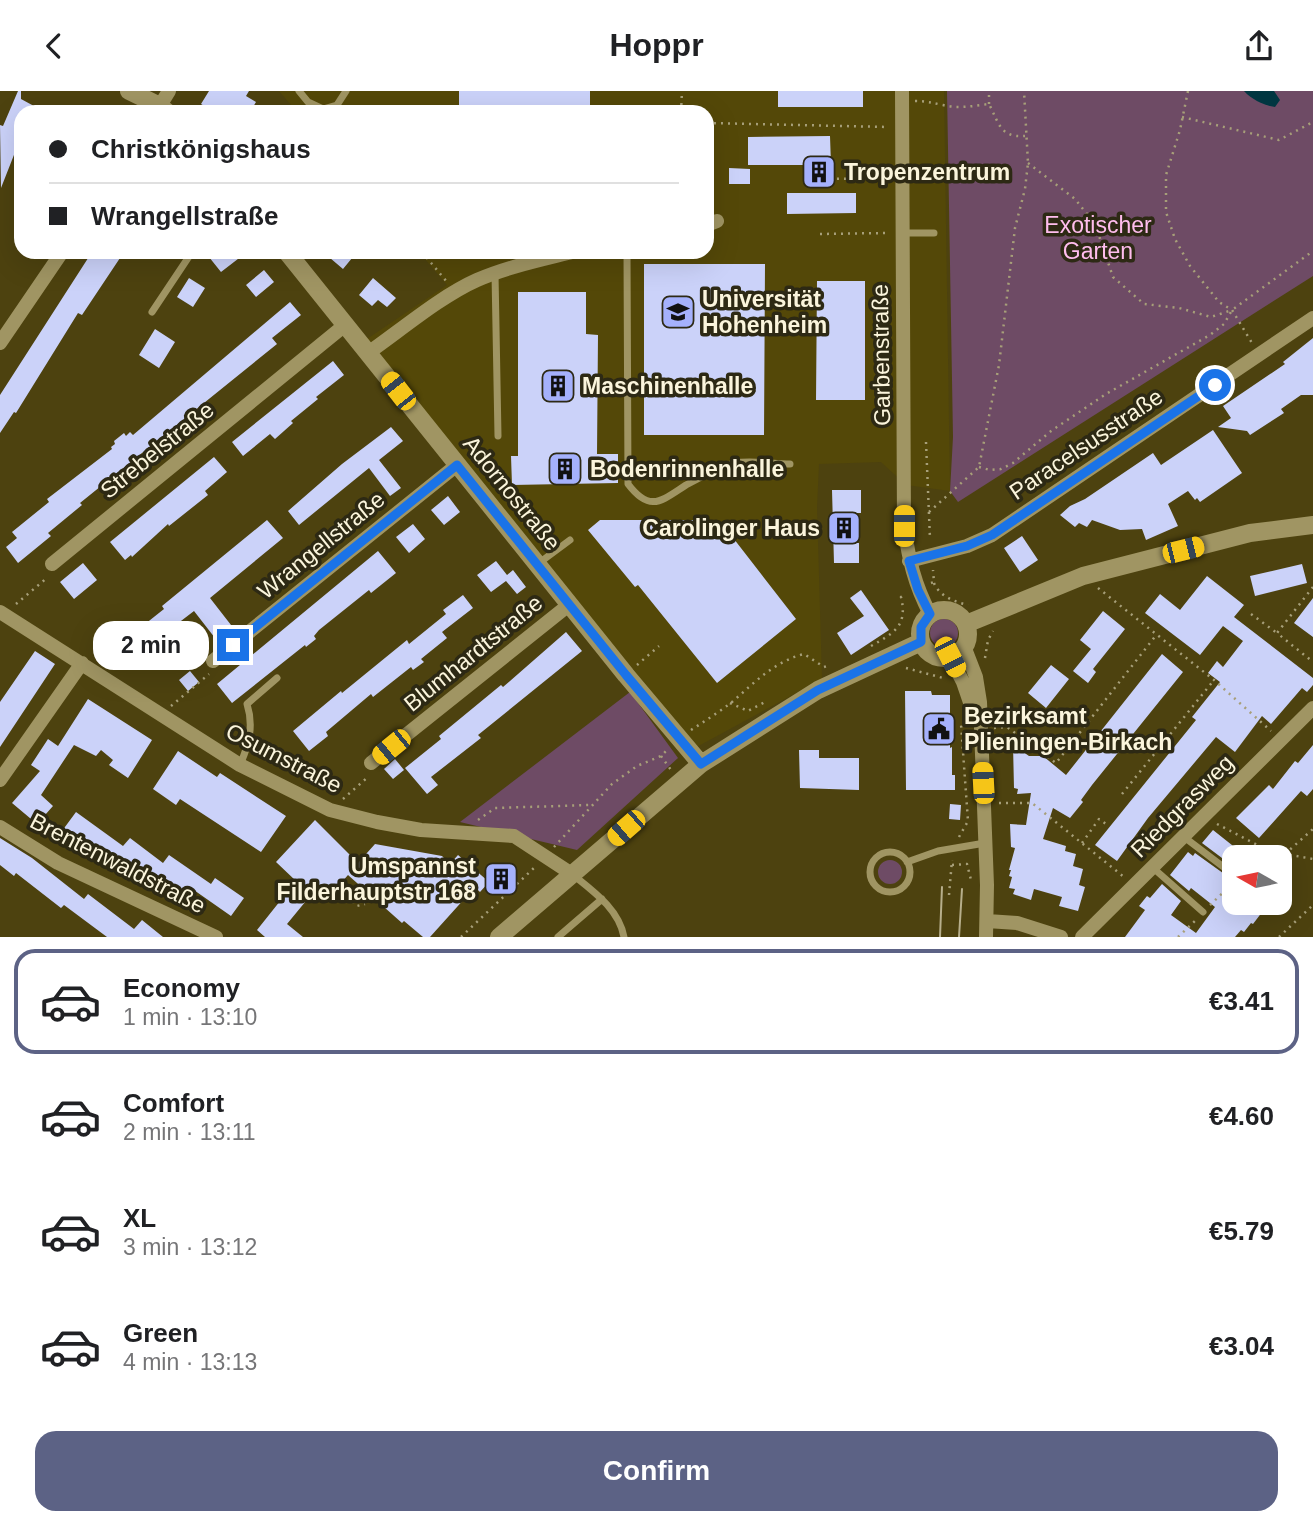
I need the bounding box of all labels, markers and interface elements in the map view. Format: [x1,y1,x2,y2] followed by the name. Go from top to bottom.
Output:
[35,27,73,65] icon: back
[609,27,704,63] text: Hoppr
[1240,27,1278,65] icon: share
[91,134,311,164] text: Christkönigshaus
[800,153,838,191] building icon: Tropenzentrum
[844,159,1010,185] place label: Tropenzentrum
[91,201,278,231] text: Wrangellstraße
[1044,212,1152,264] park label: Exotischer Garten
[867,284,895,426] street label: Garbenstraße
[702,286,827,338] place label: Universität Hohenheim
[659,293,697,331] school or university icon: Universität Hohenheim
[539,367,577,405] building icon: Maschinenhalle
[377,368,420,414] car
[1199,369,1231,401] route start
[582,373,753,399] place label: Maschinenhalle
[1005,383,1167,505] street label: Paracelsusstraße
[95,396,219,504] street label: Strebelstraße
[458,431,566,555] street label: Adornostraße
[546,450,584,488] building icon: Bodenrinnenhalle
[590,456,784,482] place label: Bodenrinnenhalle
[252,486,390,604] street label: Wrangellstraße
[894,505,915,547] car
[825,509,863,547] building icon: Carolinger Haus
[642,515,820,541] place label: Carolinger Haus
[1161,535,1206,565] car
[399,589,547,717] street label: Blumhardtstraße
[93,621,208,669] callout: 2 min
[217,629,249,661] route end
[121,632,181,658] text: 2 min
[932,634,969,680] car
[964,703,1172,755] place label: Bezirksamt Plieningen‐Birkach
[920,710,958,748] public building icon: Bezirksamt Plieningen‐Birkach
[222,718,346,798] street label: Osumstraße
[369,726,414,768] car
[1125,749,1239,863] street label: Riedgrasweg
[972,761,995,805] car
[604,806,649,850] car
[26,808,210,918] street label: Brentenwaldstraße
[1222,845,1292,915] north arrow
[1222,845,1292,915] map controls
[277,853,476,905] place label: Umspannst Filderhauptstr 168
[482,860,520,898] building icon: Umspannst Filderhauptstr 168
[39,970,102,1033] icon: car
[123,973,240,1003] text: Economy
[1209,986,1274,1016] text: €3.41
[123,1004,257,1030] text: 1 min · 13:10
[39,1085,102,1148] icon: car
[123,1088,224,1118] text: Comfort
[1209,1101,1274,1131] text: €4.60
[123,1119,256,1145] text: 2 min · 13:11
[39,1200,102,1263] icon: car
[123,1203,156,1233] text: XL
[1209,1216,1274,1246] text: €5.79
[123,1234,257,1260] text: 3 min · 13:12
[39,1315,102,1378] icon: car
[123,1318,198,1348] text: Green
[1209,1331,1274,1361] text: €3.04
[123,1349,257,1375] text: 4 min · 13:13
[35,1431,1278,1511] button: Confirm

